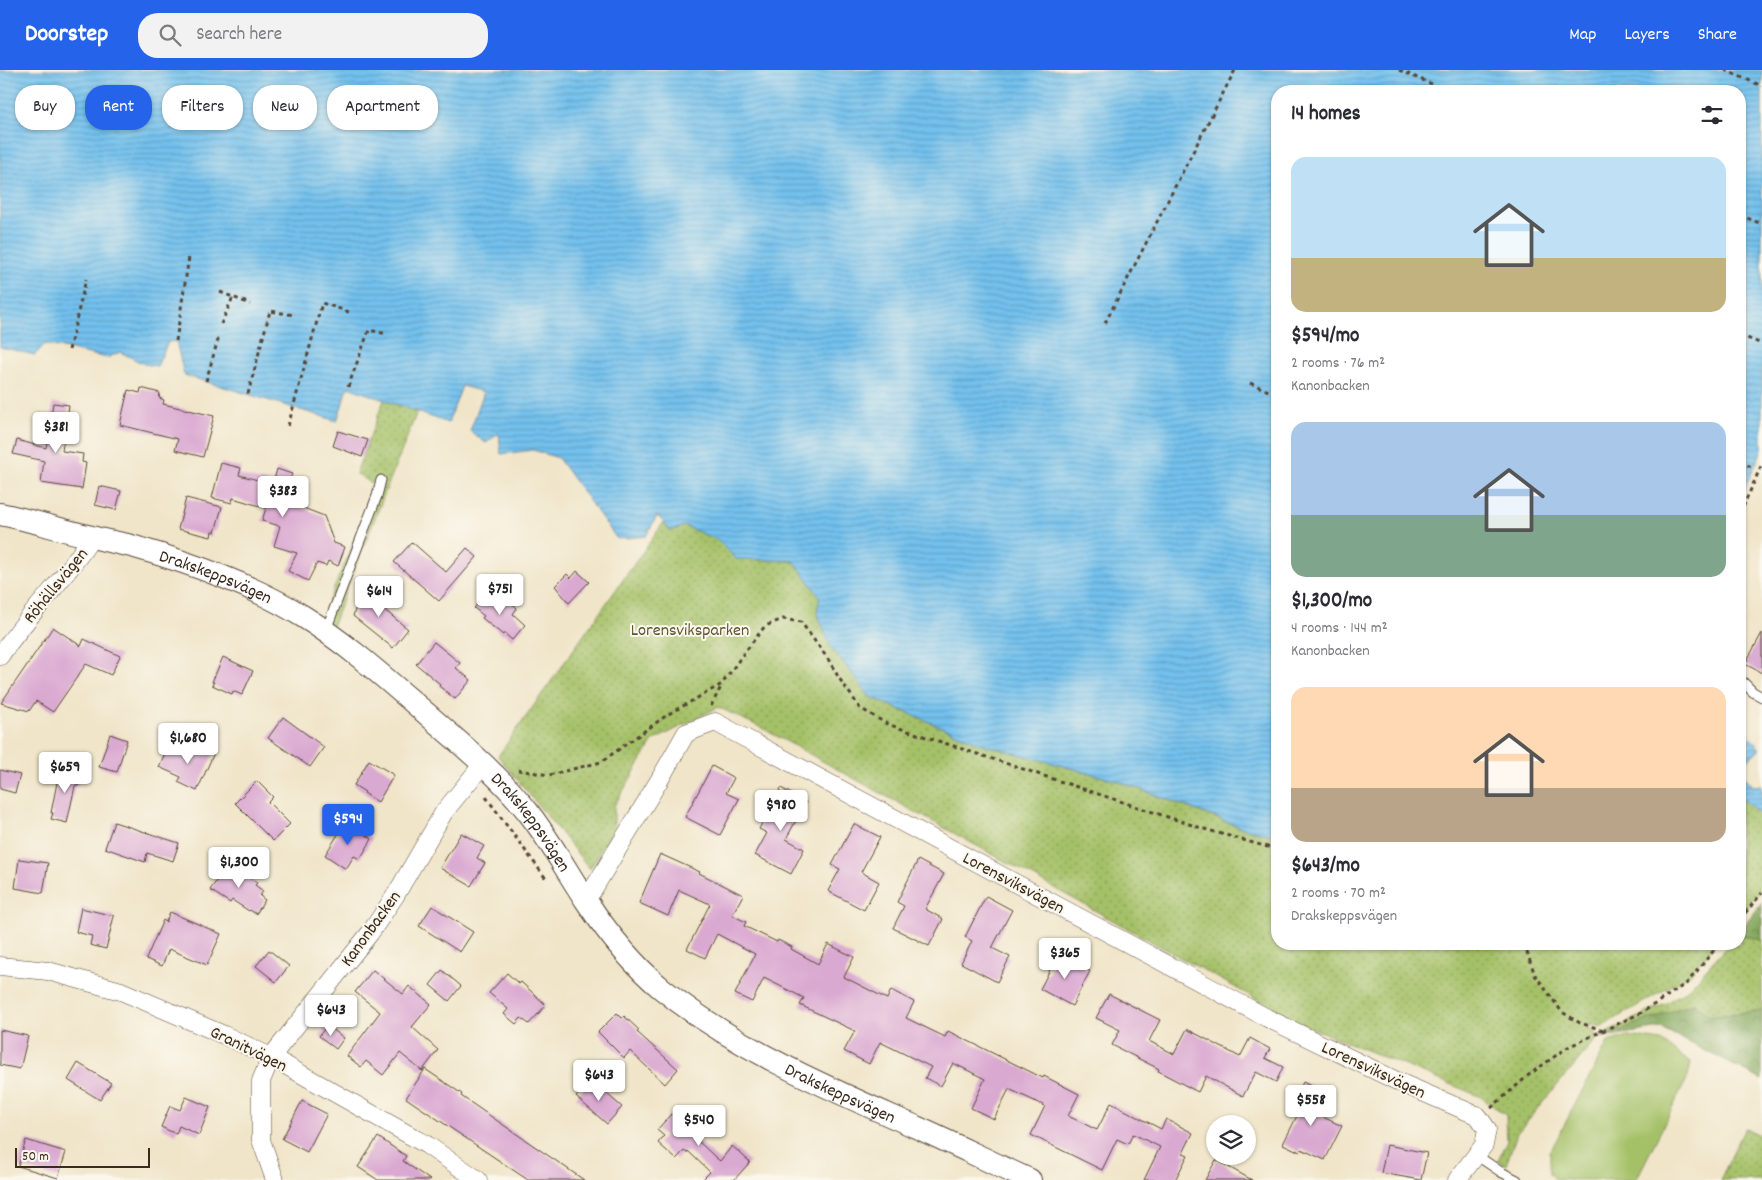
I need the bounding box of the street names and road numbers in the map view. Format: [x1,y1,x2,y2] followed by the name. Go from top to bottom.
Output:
[19,543,95,630] street label: Röhällsvägen
[155,545,276,612] street label: Drakskeppsvägen
[484,768,575,878] street label: Drakskeppsvägen
[957,847,1068,922] street label: Lorensviksvägen
[336,886,408,973] street label: Kanonbacken
[205,1021,291,1080] street label: Granitvägen
[1317,1036,1429,1106] street label: Lorensviksvägen
[780,1058,899,1131] street label: Drakskeppsvägen

